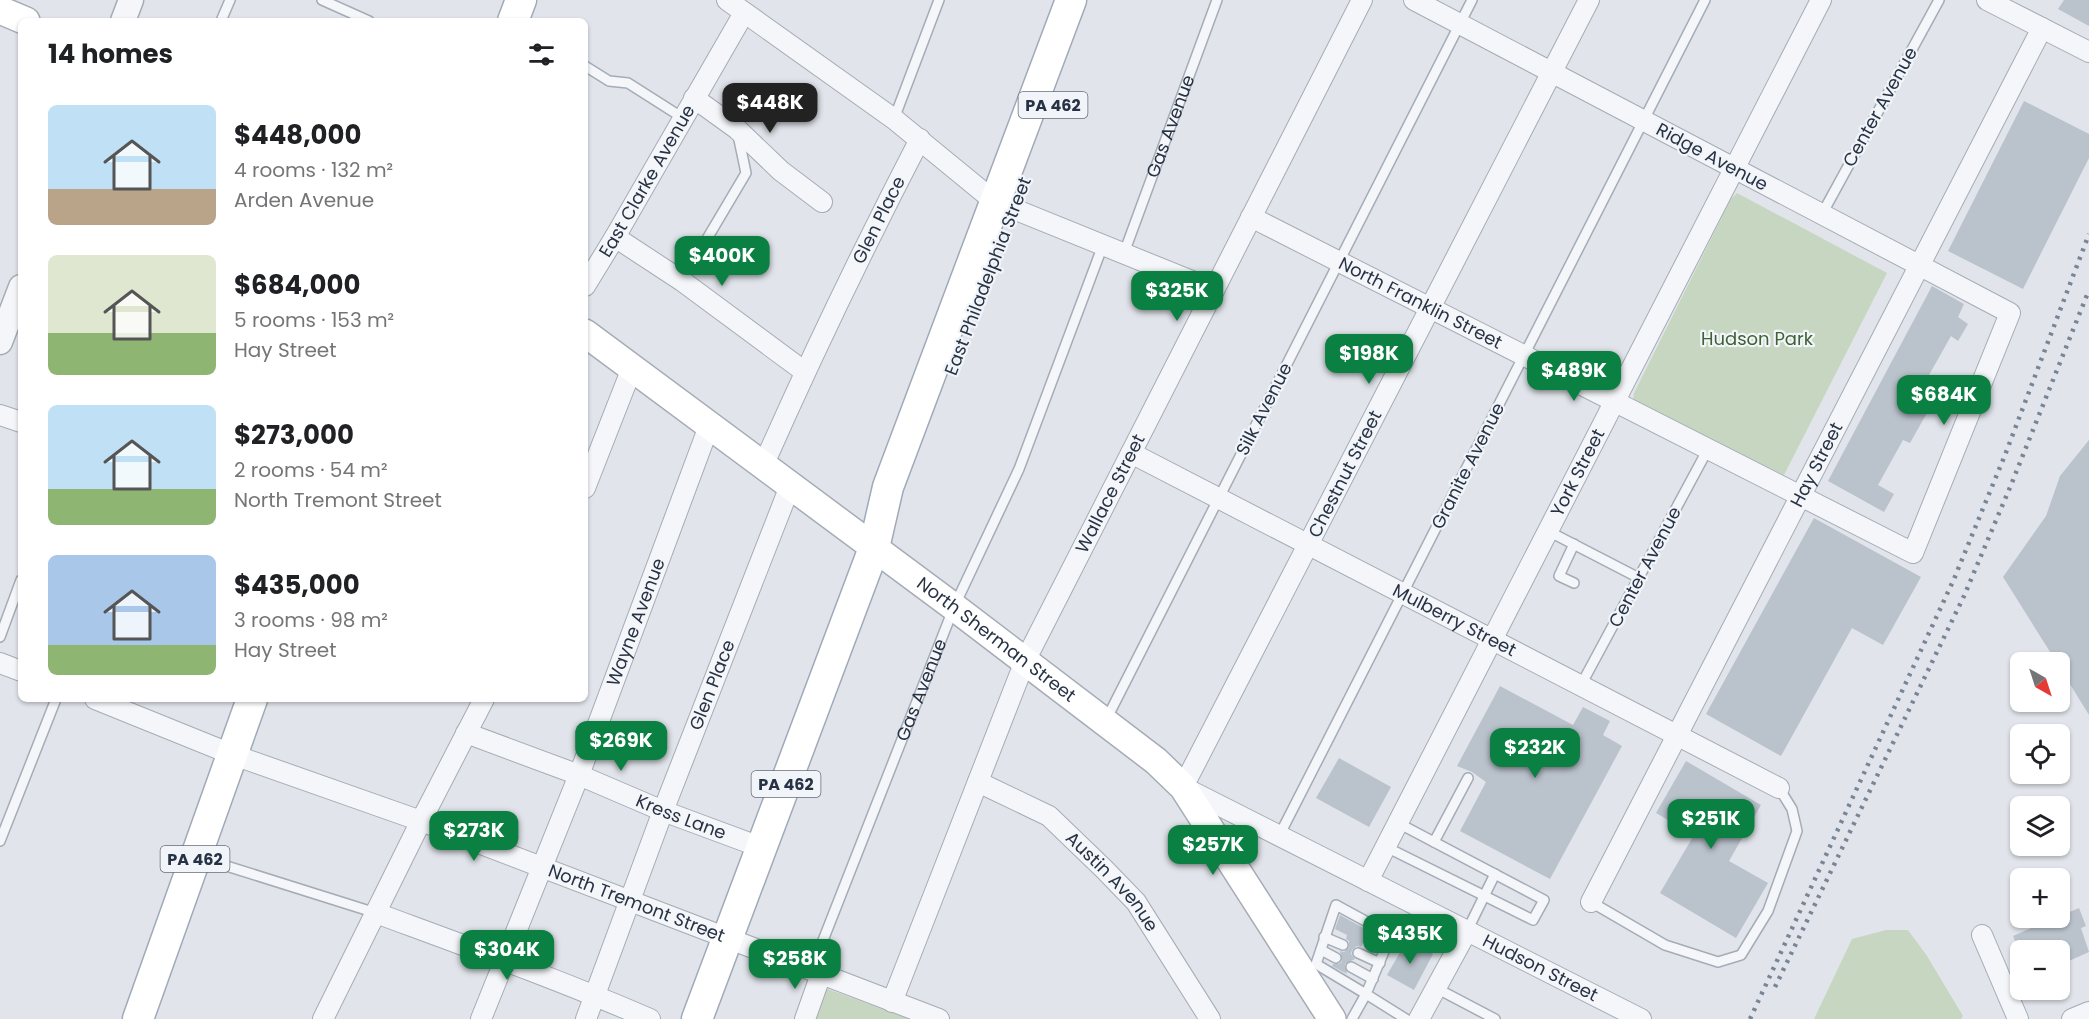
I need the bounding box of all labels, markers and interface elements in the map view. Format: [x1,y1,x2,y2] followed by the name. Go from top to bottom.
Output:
[48,36,173,72] text: 14 homes
[525,38,558,71] icon: filters
[1836,42,1923,171] street label: Center Avenue
[1140,71,1200,181] street label: Gas Avenue
[728,83,812,134] pin: $448K
[736,88,804,116] text: $448K
[1018,92,1088,118] road number: PA 462
[593,100,701,262] street label: East Clarke Avenue
[234,117,361,153] text: $448,000
[1652,117,1773,197] street label: Ridge Avenue
[96,129,168,201] icon: home
[234,156,393,184] text: 4 rooms · 132 m²
[846,172,911,268] street label: Glen Place
[938,173,1037,379] street label: East Philadelphia Street
[234,186,374,214] text: Arden Avenue
[680,236,764,287] pin: $400K
[689,241,755,269] text: $400K
[1334,251,1507,355] street label: North Franklin Street
[234,267,360,303] text: $684,000
[1135,271,1219,322] pin: $325K
[1145,276,1209,304] text: $325K
[96,279,168,351] icon: home
[234,306,394,334] text: 5 rooms · 153 m²
[1701,326,1814,351] park label: Hudson Park
[1327,334,1411,385] pin: $198K
[234,336,337,364] text: Hay Street
[1339,339,1399,367] text: $198K
[1532,351,1616,402] pin: $489K
[1541,356,1607,384] text: $489K
[1229,358,1298,459] street label: Silk Avenue
[1902,375,1986,426] pin: $684K
[1911,380,1977,408] text: $684K
[1425,398,1510,533] street label: Granite Avenue
[1302,406,1387,542] street label: Chestnut Street
[234,417,354,453] text: $273,000
[1784,418,1848,511] street label: Hay Street
[1544,424,1610,521] street label: York Street
[96,429,168,501] icon: home
[1069,430,1151,557] street label: Wallace Street
[234,456,388,484] text: 2 rooms · 54 m²
[234,486,442,514] text: North Tremont Street
[1602,502,1687,632] street label: Center Avenue
[600,554,671,690] street label: Wayne Avenue
[234,567,360,603] text: $435,000
[912,571,1081,708] street label: North Sherman Street
[1388,577,1521,662] street label: Mulberry Street
[96,579,168,651] icon: home
[234,606,388,634] text: 3 rooms · 98 m²
[890,635,952,745] street label: Gas Avenue
[234,636,337,664] text: Hay Street
[683,636,741,734] street label: Glen Place
[2010,652,2070,712] north arrow
[2010,652,2070,1000] map controls
[579,721,663,772] pin: $269K
[2010,724,2070,784] button: locate
[589,726,653,754] text: $269K
[1493,728,1577,779] pin: $232K
[1504,733,1566,761] text: $232K
[752,771,820,797] road number: PA 462
[632,788,730,845] street label: Kress Lane
[2010,796,2070,856] button: layers
[1669,799,1753,850] pin: $251K
[1681,804,1741,832] text: $251K
[432,811,516,862] pin: $273K
[443,816,505,844] text: $273K
[1171,825,1255,876] pin: $257K
[1060,826,1165,936] street label: Austin Avenue
[1182,830,1244,858] text: $257K
[160,846,230,872] road number: PA 462
[545,858,729,948] street label: North Tremont Street
[2010,868,2070,928] button: +
[1368,914,1452,965] pin: $435K
[1377,919,1443,947] text: $435K
[1479,928,1602,1007] street label: Hudson Street
[465,930,549,981] pin: $304K
[474,935,540,963] text: $304K
[753,939,837,990] pin: $258K
[2010,940,2070,1000] button: −
[763,944,827,972] text: $258K

